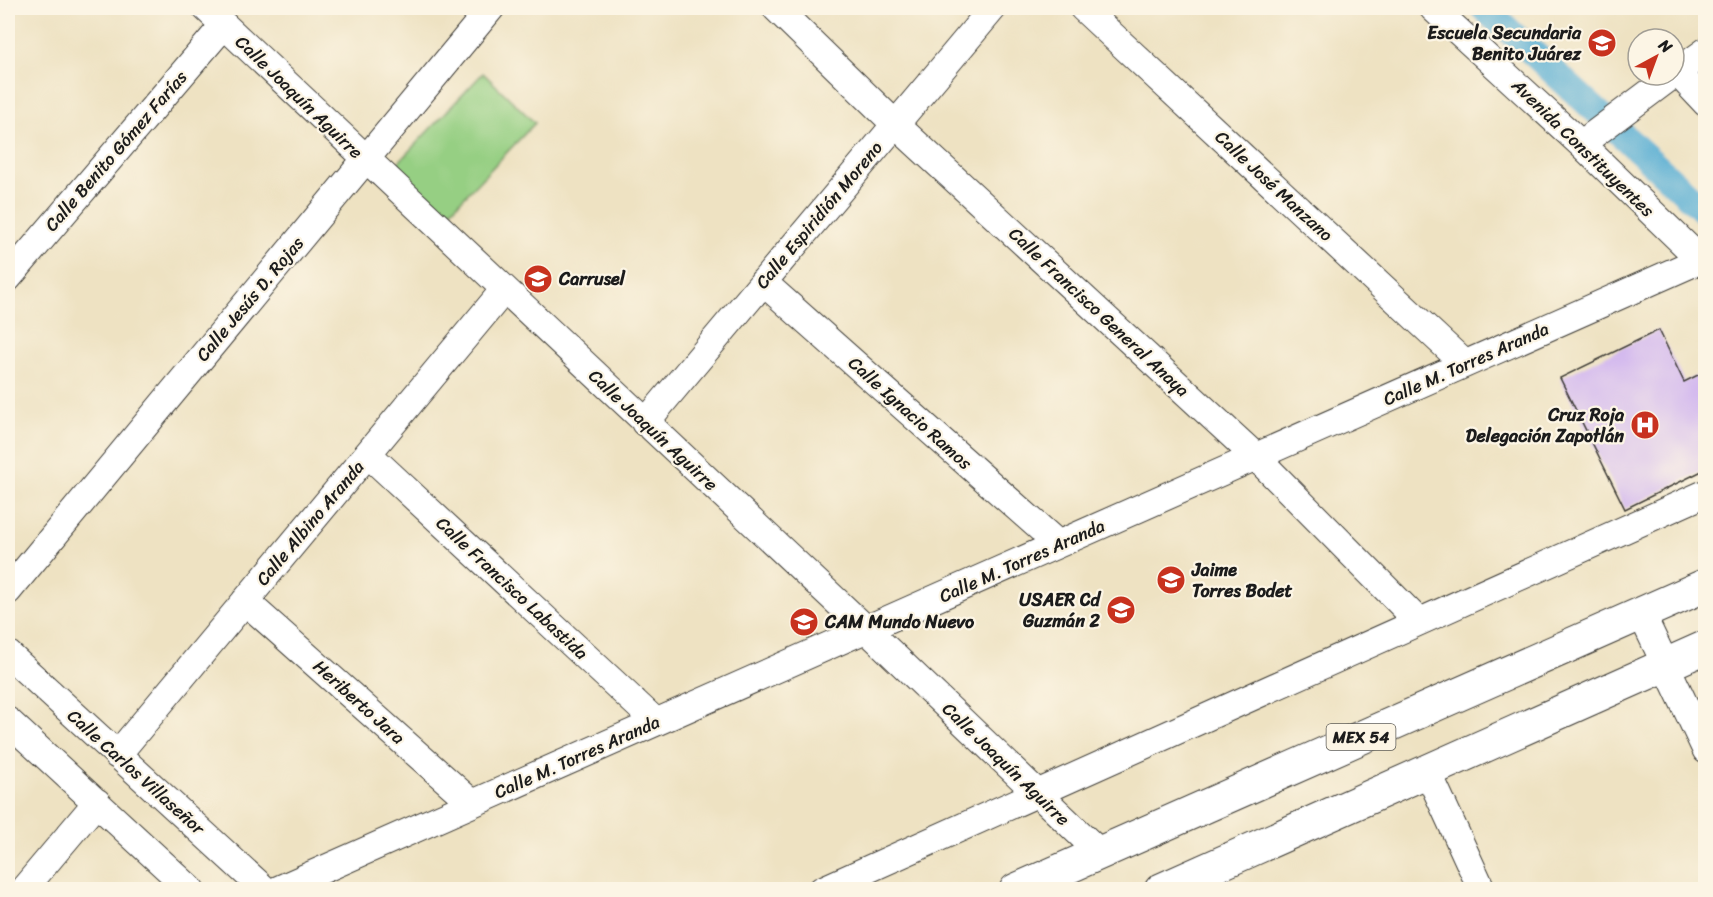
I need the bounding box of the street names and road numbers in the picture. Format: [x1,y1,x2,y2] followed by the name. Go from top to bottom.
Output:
[227,27,371,167] street label: Calle Joaquín Aguirre
[36,62,196,239] street label: Calle Benito Gómez Farías
[1503,70,1663,226] street label: Avenida Constituyentes
[1207,122,1341,250] street label: Calle José Manzano
[747,134,891,296] street label: Calle Espiridión Moreno
[1001,219,1197,405] street label: Calle Francisco General Anaya
[188,229,313,369] street label: Calle Jesús D. Rojas
[1378,313,1554,415] street label: Calle M. Torres Aranda
[840,348,980,478] street label: Calle Ignacio Ramos
[581,361,725,499] street label: Calle Joaquín Aguirre
[248,453,372,593] street label: Calle Albino Aranda
[428,508,596,668] street label: Calle Francisco Labastida
[934,510,1110,612] street label: Calle M. Torres Aranda
[305,651,413,753] street label: Heriberto Jara
[934,694,1078,834] street label: Calle Joaquín Aguirre
[60,701,214,844] street label: Calle Carlos Villaseñor
[489,706,665,808] street label: Calle M. Torres Aranda
[1326,724,1396,750] road number: MEX 54

